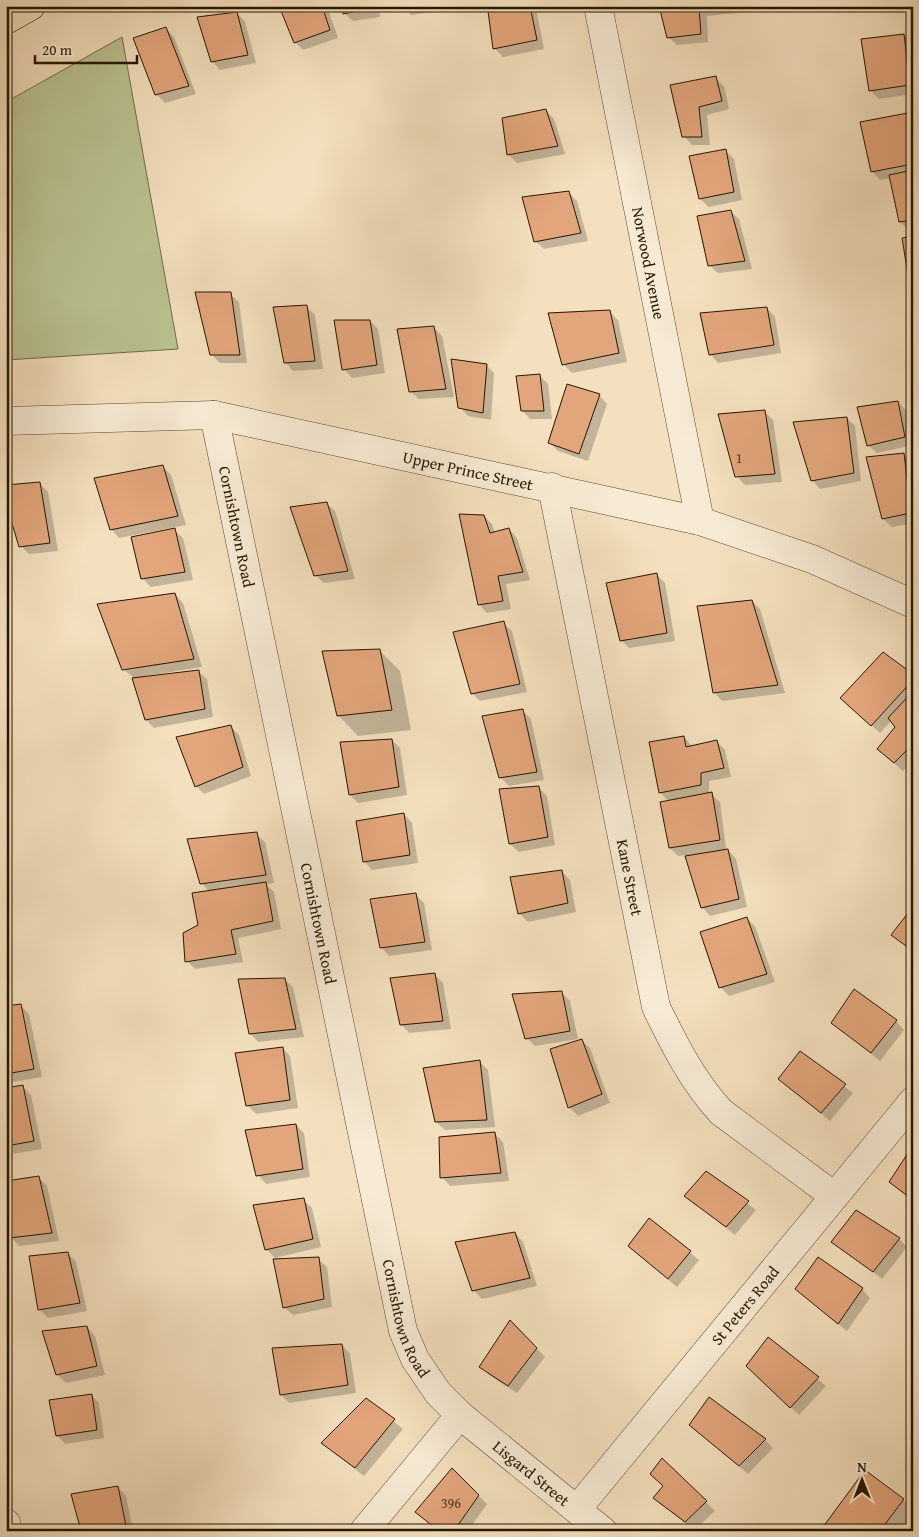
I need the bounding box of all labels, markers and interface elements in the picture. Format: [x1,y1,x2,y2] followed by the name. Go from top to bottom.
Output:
[35,32,138,64] scale bar
[42,39,73,60] text: 20 m
[626,205,672,321] street label: Norwood Avenue
[401,445,536,496] street label: Upper Prince Street
[736,448,742,468] house number: 1
[213,464,261,590] street label: Cornishtown Road
[611,837,649,918] street label: Kane Street
[295,861,343,987] street label: Cornishtown Road
[377,1257,436,1383] street label: Cornishtown Road
[705,1260,785,1350] street label: St Peters Road
[488,1434,576,1512] street label: Lisgard Street
[836,1454,886,1504] north arrow
[857,1457,867,1477] text: N
[441,1493,461,1513] house number: 396

